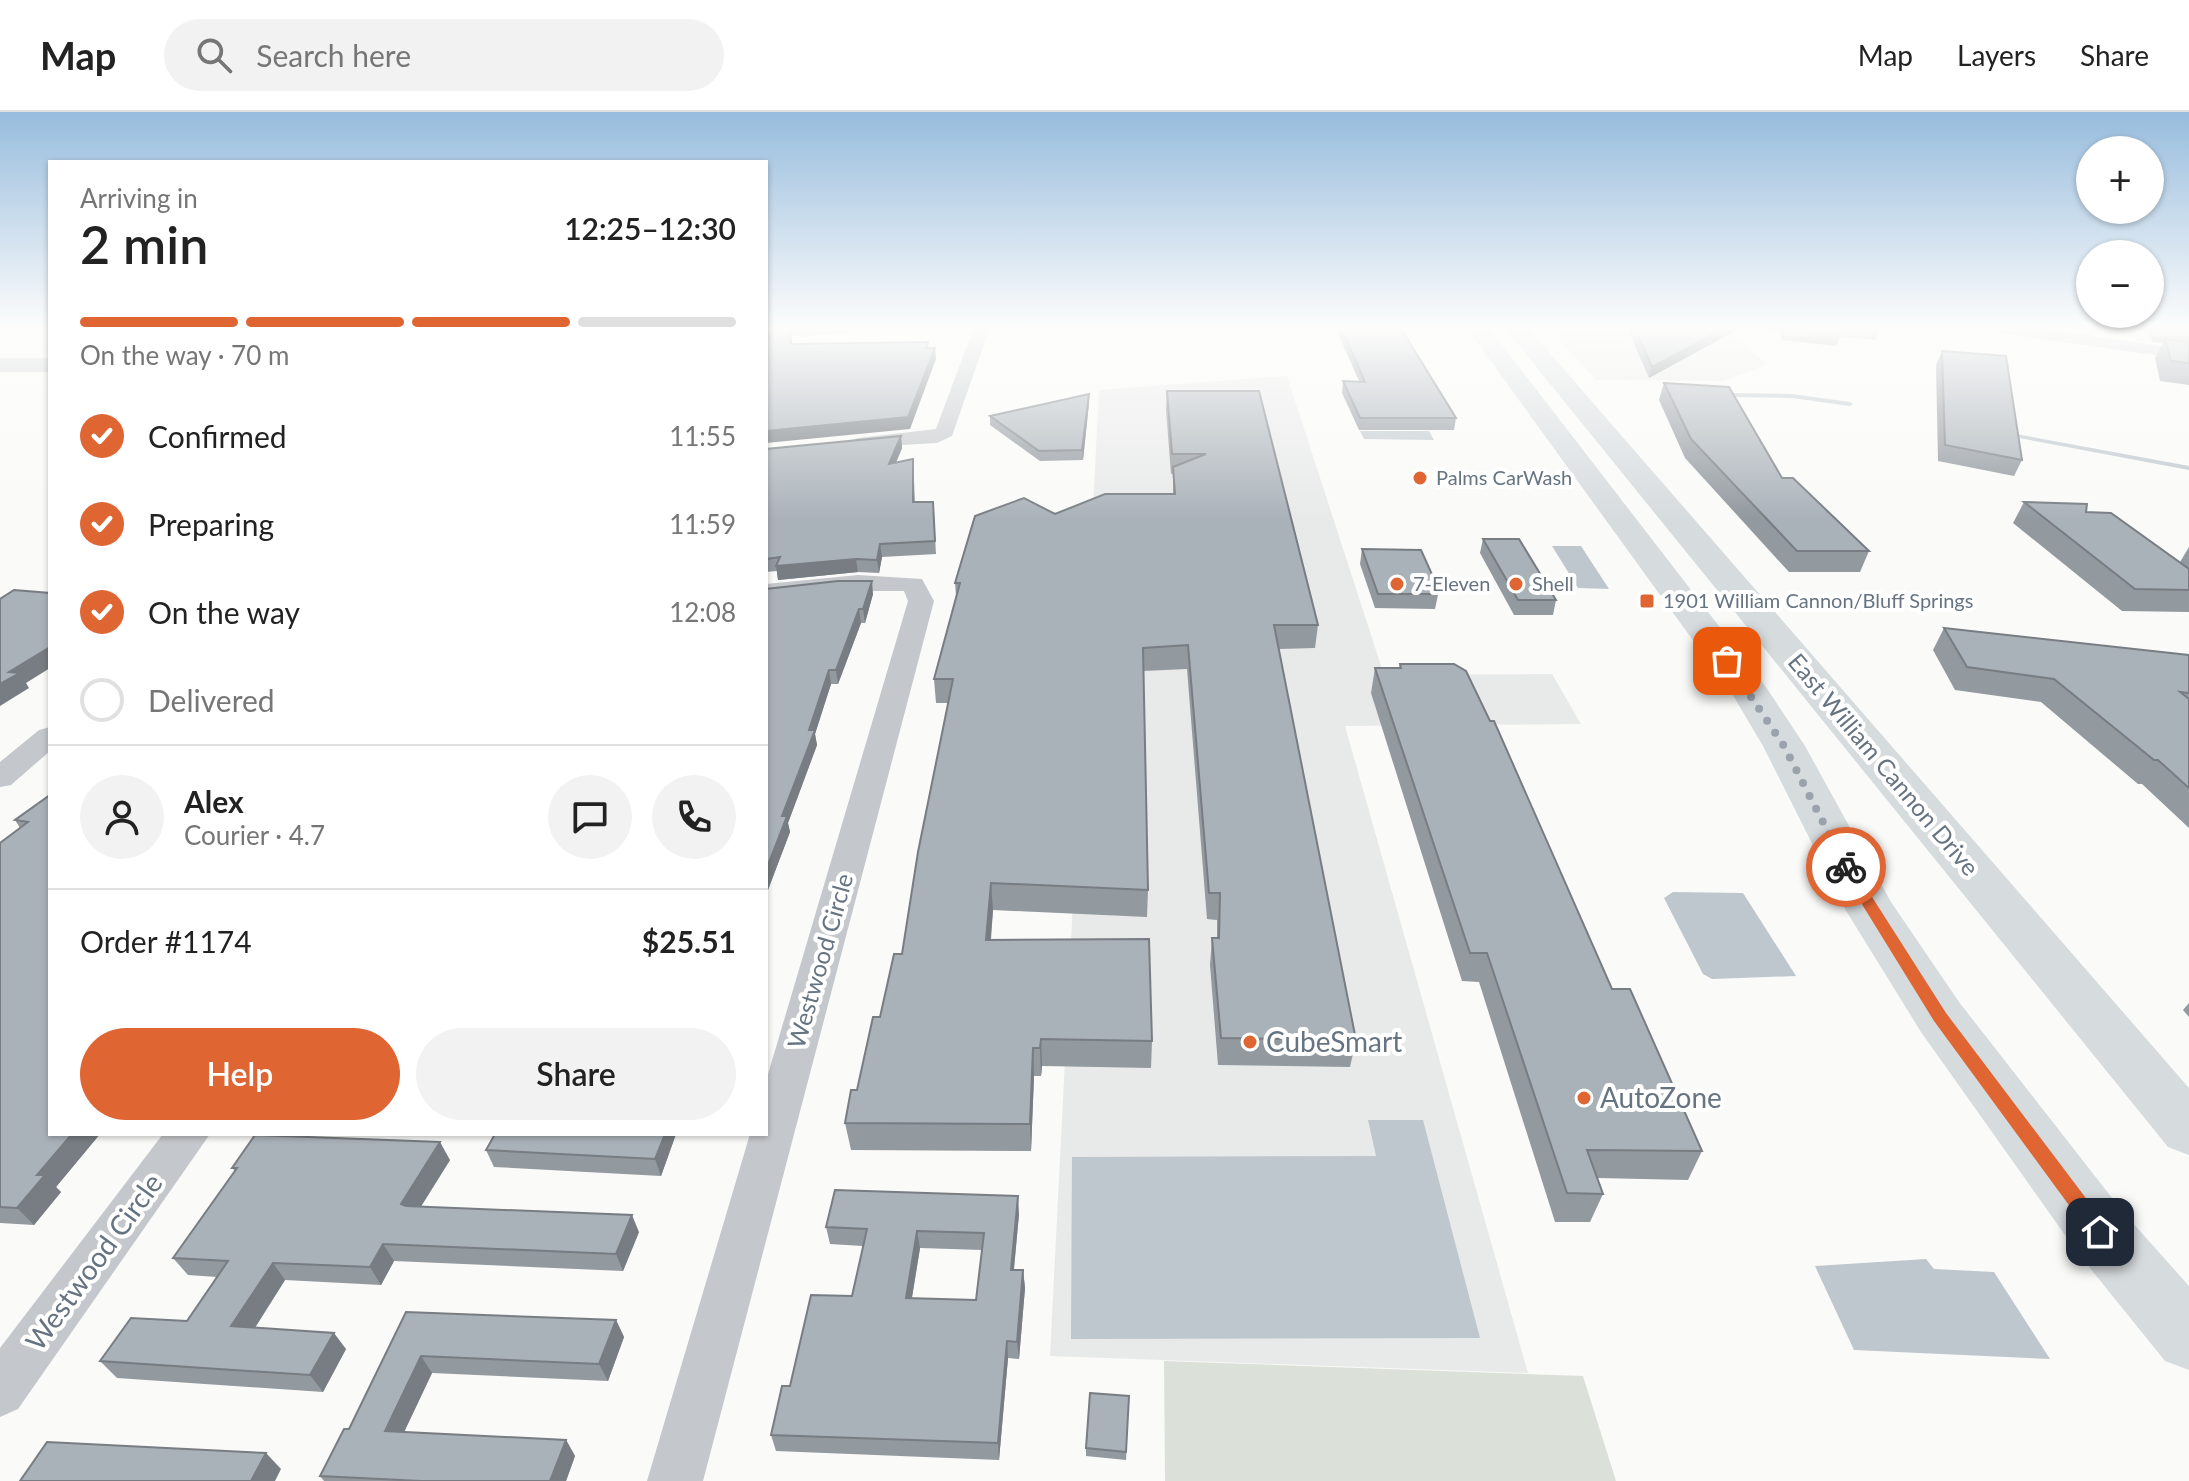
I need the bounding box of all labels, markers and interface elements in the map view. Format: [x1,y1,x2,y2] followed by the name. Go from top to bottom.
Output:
[164,19,724,91] search box
[40,32,116,78] text: Map
[192,33,236,77] icon: search
[256,37,411,73] text: Search here
[1858,38,1913,72] text: Map
[1957,38,2036,72] text: Layers
[2080,38,2149,72] text: Share
[2076,136,2164,328] map controls
[2076,136,2164,224] button: +
[80,182,198,214] text: Arriving in
[564,210,736,246] text: 12:25–12:30
[80,213,208,275] text: 2 min
[2076,240,2164,328] button: −
[80,339,289,371] text: On the way · 70 m
[80,414,124,458] icon: check
[148,418,287,454] text: Confirmed
[669,420,736,452] text: 11:55
[1436,465,1572,489] place label: Palms CarWash
[1411,469,1429,487] marker: Palms CarWash
[80,502,124,546] icon: check
[148,506,274,542] text: Preparing
[669,508,736,540] text: 11:59
[1413,571,1490,595] place label: 7-Eleven
[1532,571,1574,595] place label: Shell
[1388,575,1406,593] marker: 7-Eleven
[1507,575,1525,593] marker: Shell
[1663,588,1973,612] place label: 1901 William Cannon/Bluff Springs
[80,590,124,634] icon: check
[1638,592,1656,610] marker: 1901 William Cannon/Bluff Springs
[148,594,300,630] text: On the way
[669,596,736,628] text: 12:08
[1693,627,1761,695] pin
[1705,639,1749,683] icon: bag
[1783,647,1986,881] street label: East William Cannon Drive
[148,682,275,718] text: Delivered
[80,775,164,859] button: person
[548,775,632,859] button: chat
[652,775,736,859] button: phone
[184,783,244,819] text: Alex
[184,819,325,851] text: Courier · 4.7
[1806,827,1886,907] courier
[1824,845,1868,889] icon: bike
[781,870,858,1051] street label: Westwood Circle
[80,923,252,959] text: Order #1174
[642,923,736,959] text: $25.51
[1266,1024,1402,1058] place label: CubeSmart
[80,1028,400,1120] button: Help
[416,1028,736,1120] button: Share
[1241,1033,1259,1051] marker: CubeSmart
[1600,1080,1722,1114] place label: AutoZone
[1575,1089,1593,1107] marker: AutoZone
[18,1166,169,1357] street label: Westwood Circle
[2066,1198,2134,1266] pin
[2078,1210,2122,1254] icon: home

